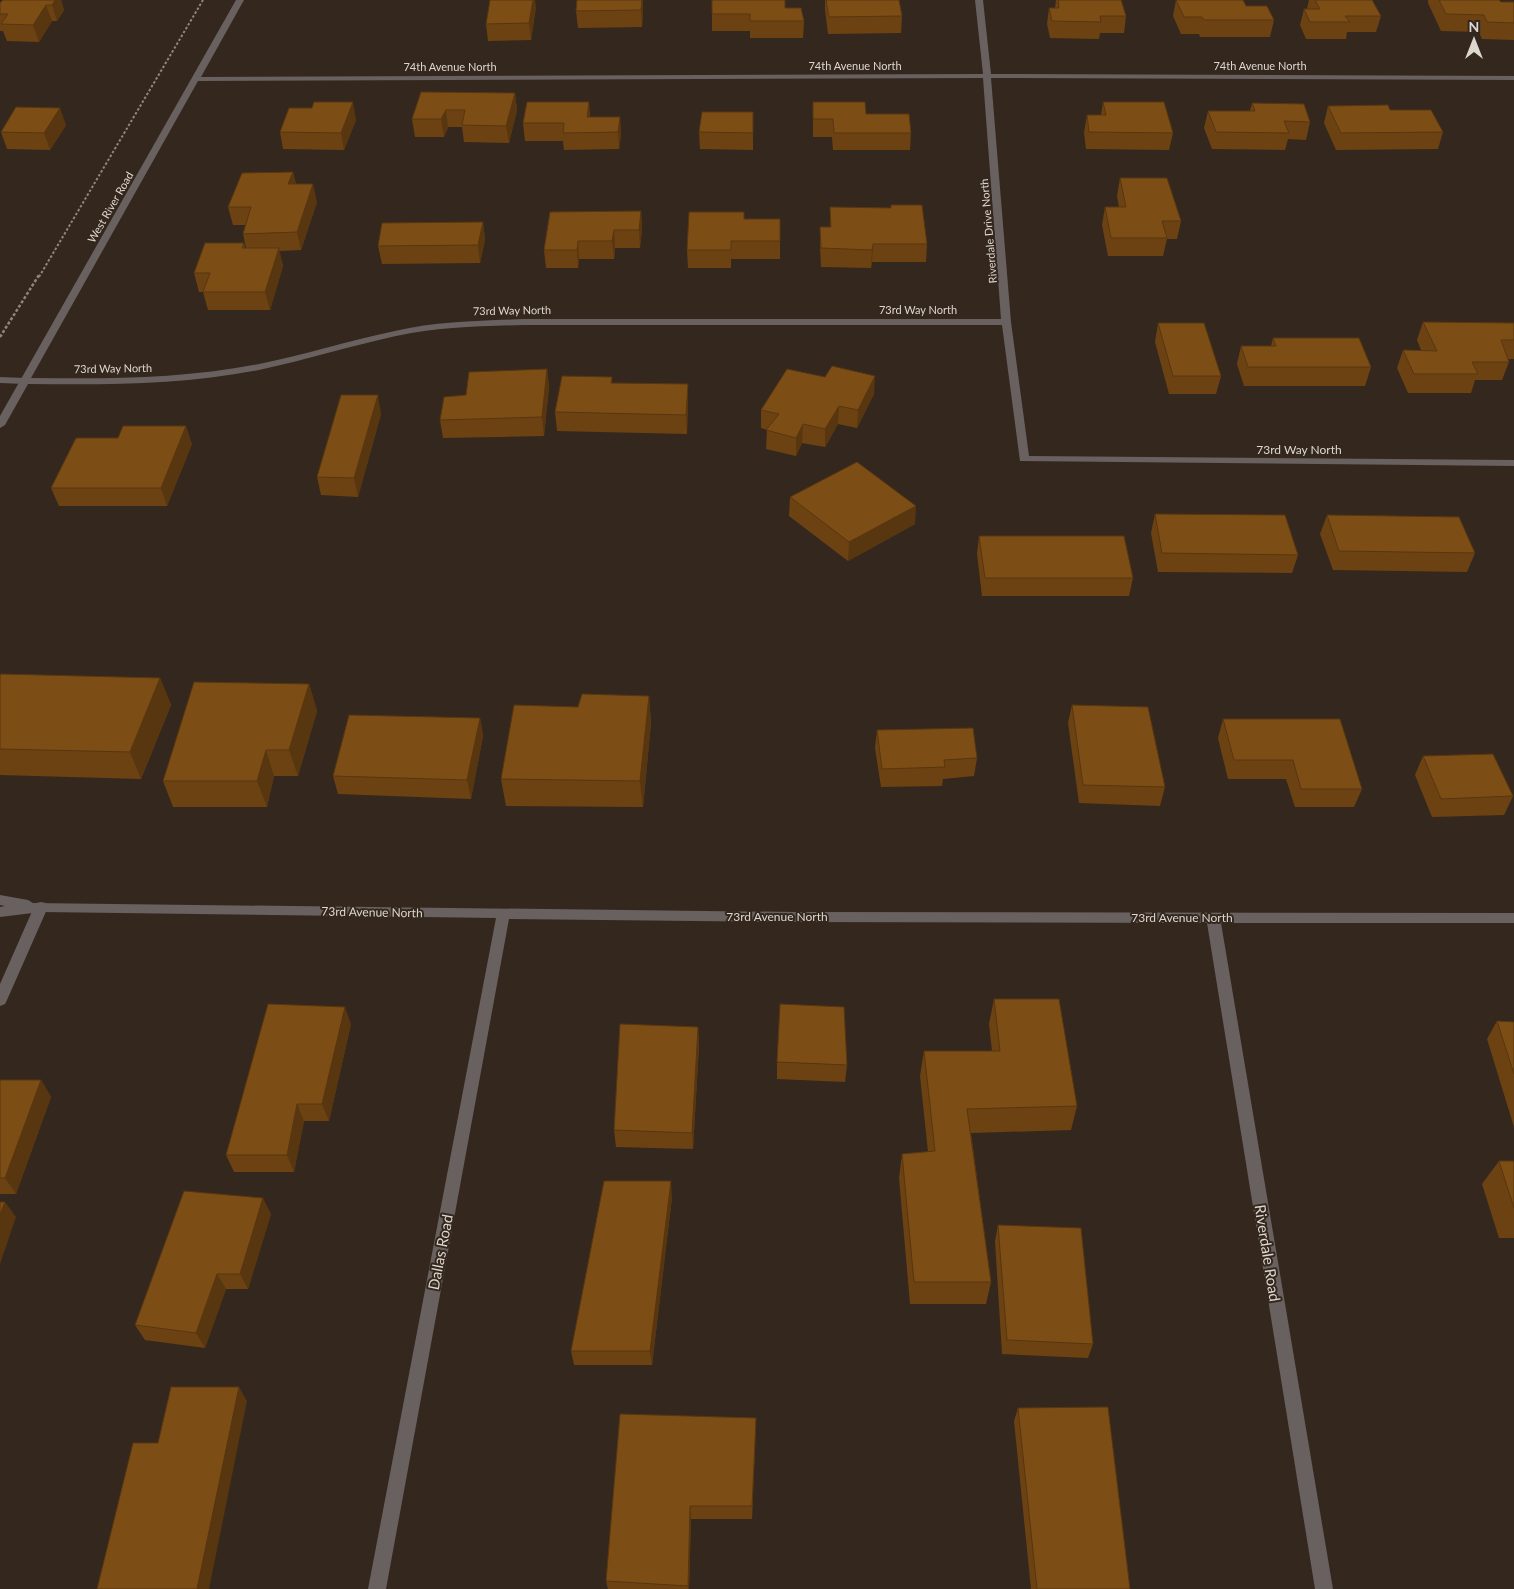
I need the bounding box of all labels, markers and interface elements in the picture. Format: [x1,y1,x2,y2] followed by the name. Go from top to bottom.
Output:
[1449,15,1499,65] north arrow
[1469,18,1479,35] text: N
[808,59,902,72] street label: 74th Avenue North
[1213,59,1307,72] street label: 74th Avenue North
[403,60,497,73] street label: 74th Avenue North
[84,169,136,245] street label: West River Road
[977,178,999,284] street label: Riverdale Drive North
[473,303,551,317] street label: 73rd Way North
[879,303,957,316] street label: 73rd Way North
[74,361,152,375] street label: 73rd Way North
[1256,442,1342,457] street label: 73rd Way North
[321,904,423,920] street label: 73rd Avenue North
[726,909,828,924] street label: 73rd Avenue North
[1131,910,1233,925] street label: 73rd Avenue North
[1251,1203,1285,1303] street label: Riverdale Road
[424,1213,456,1291] street label: Dallas Road

